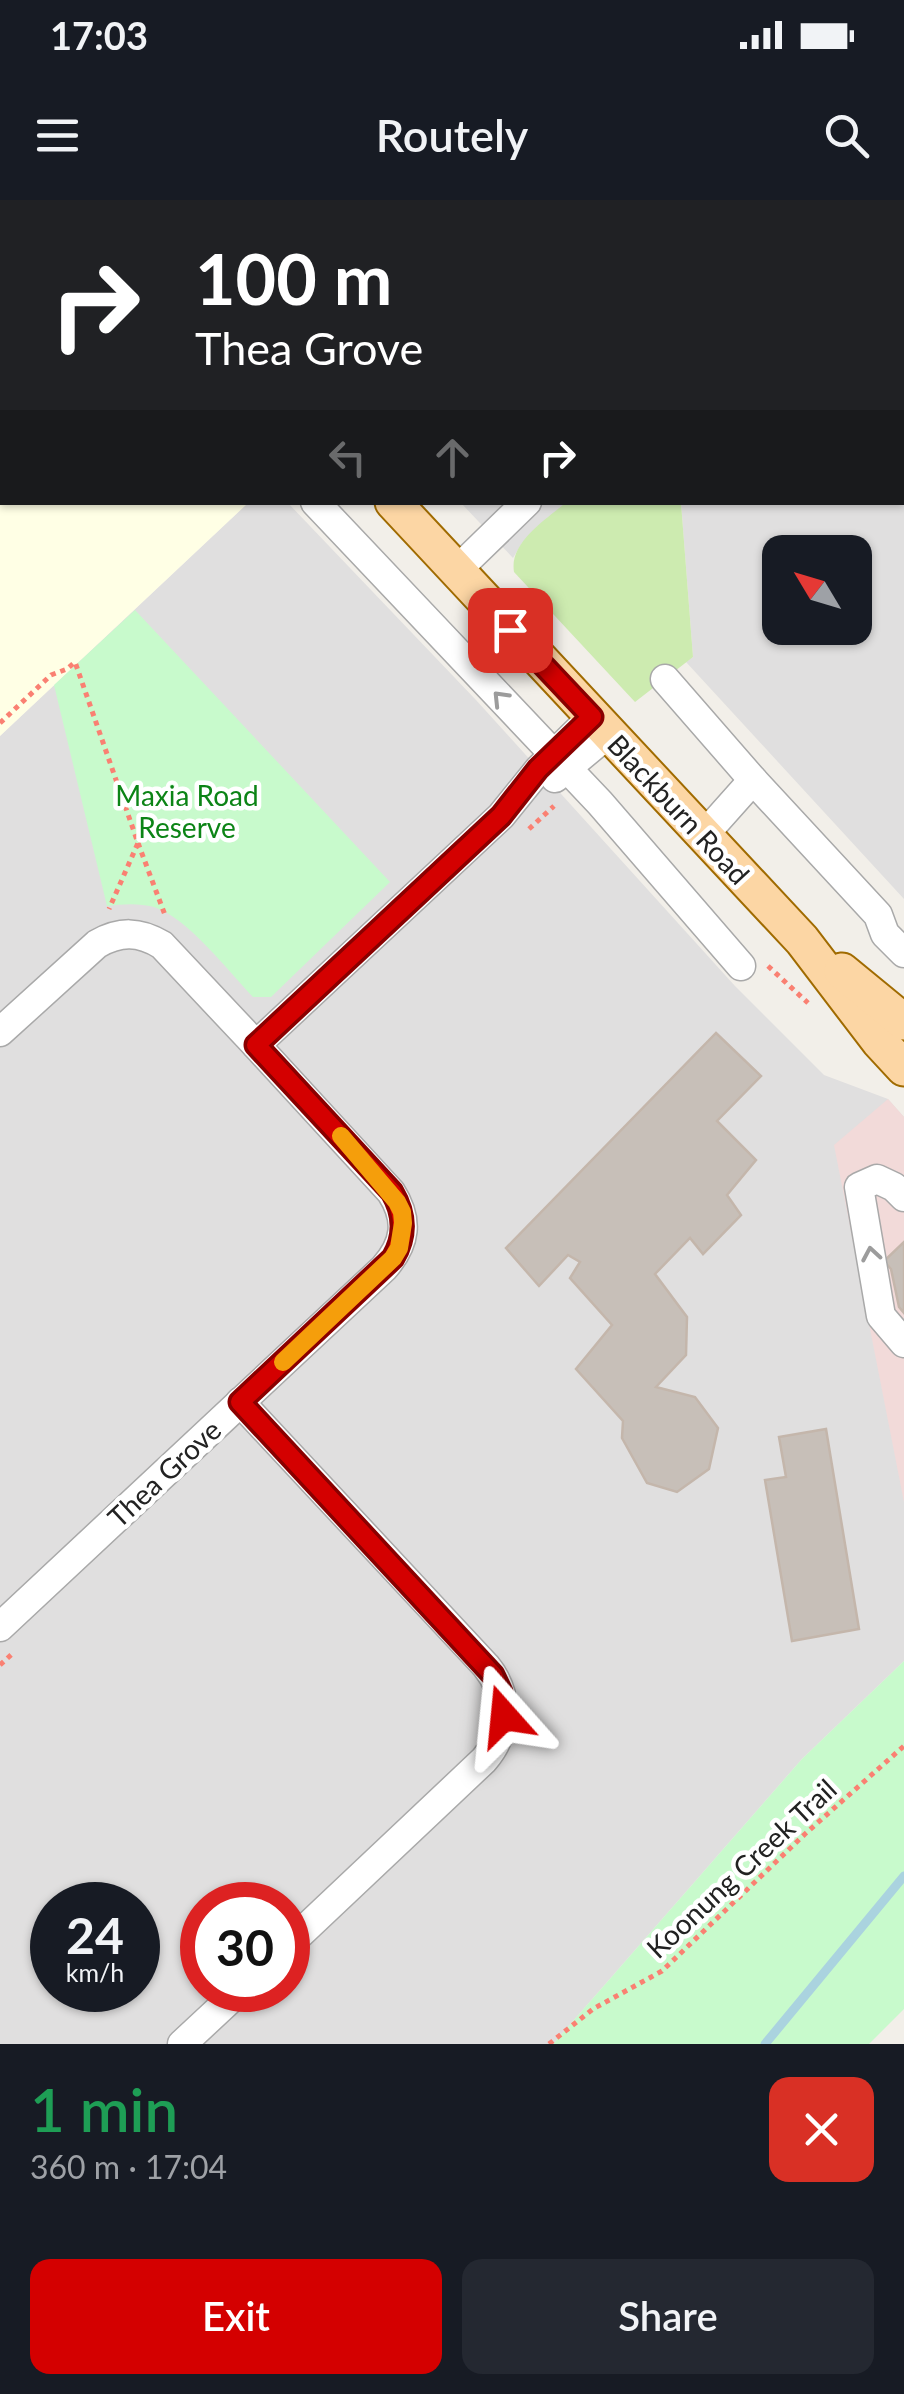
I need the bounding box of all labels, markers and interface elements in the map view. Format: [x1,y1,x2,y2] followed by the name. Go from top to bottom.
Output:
[50,12,148,58] text: 17:03
[30,108,85,163] icon: menu
[376,108,528,162] text: Routely
[819,108,874,163] icon: search
[195,236,392,320] text: 100 m
[30,240,160,370] icon: right
[195,321,423,375] text: Thea Grove
[320,430,375,485] icon: left
[425,430,480,485] icon: ahead
[530,430,585,485] icon: right
[762,535,872,645] north arrow
[762,535,872,645] map controls
[468,588,553,673] pin
[483,603,538,658] icon: arrive
[494,691,512,709] one-way arrow
[601,727,757,891] street label: Blackburn Road
[115,778,259,844] park label: Maxia Road Reserve
[861,1246,882,1263] one-way arrow
[100,1412,228,1534] street label: Thea Grove
[452,1664,556,1768] position arrow
[639,1771,843,1965] street label: Koonung Creek Trail
[180,1882,310,2012] speed limit sign: 30
[66,1905,124,1965] text: 24
[66,1957,124,1987] text: km/h
[30,2073,178,2145] text: 1 min
[769,2077,874,2182] button: close
[30,2147,227,2186] text: 360 m · 17:04
[30,2259,442,2374] button: Exit
[462,2259,874,2374] button: Share

